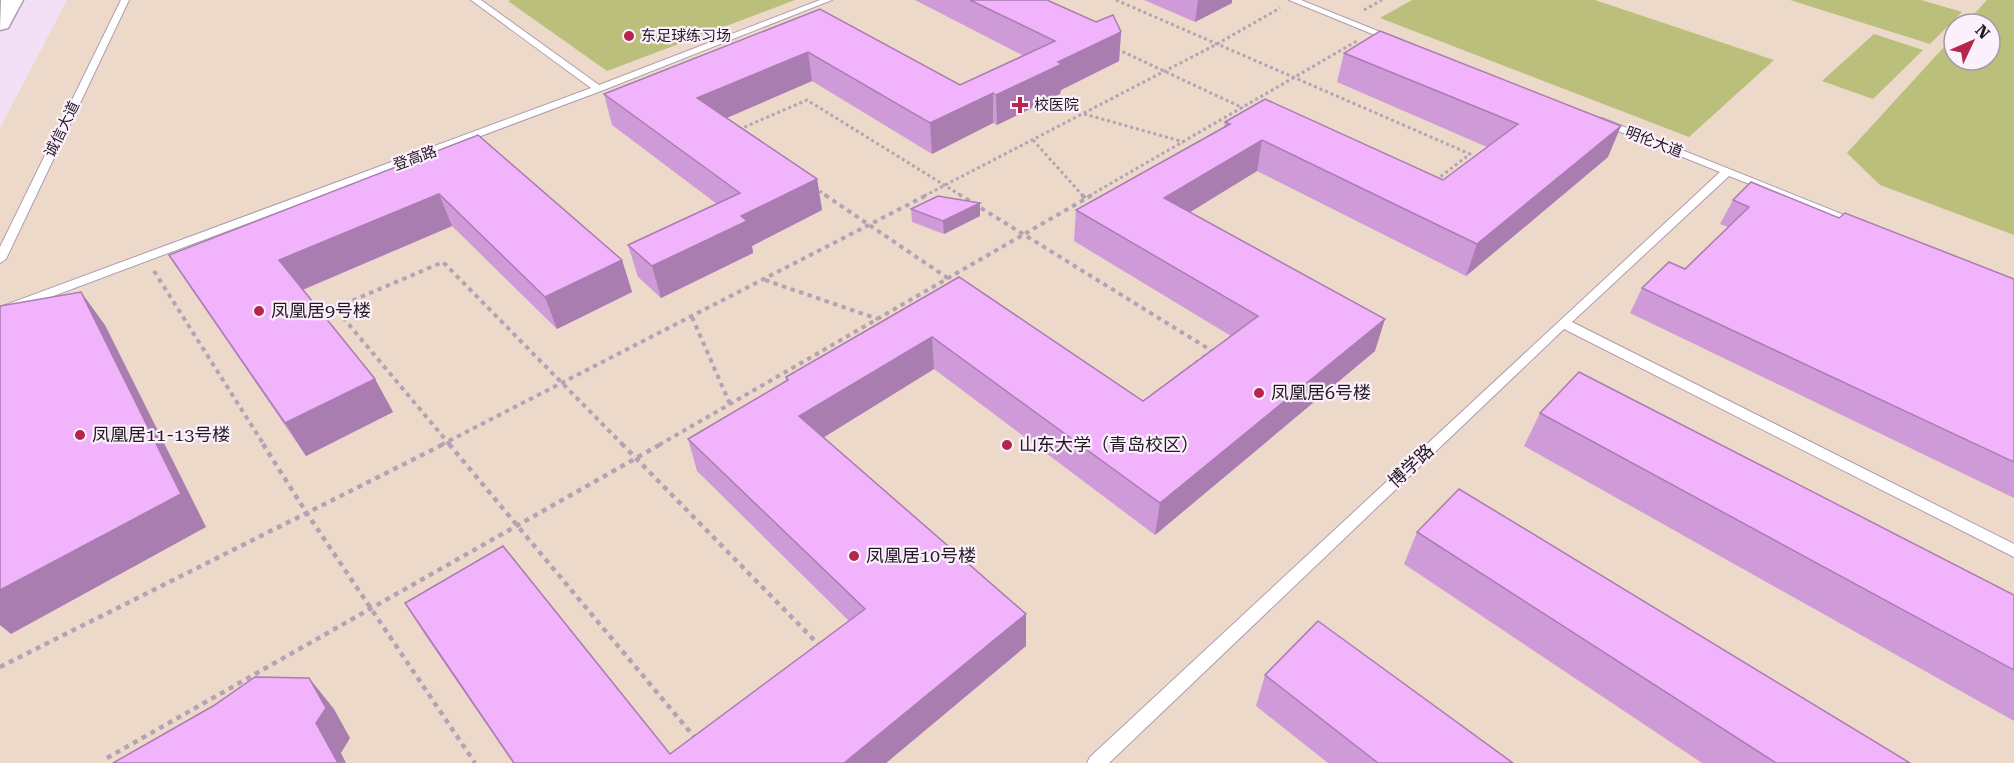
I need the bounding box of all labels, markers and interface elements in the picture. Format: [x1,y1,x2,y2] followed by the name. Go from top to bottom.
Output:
[1942,12,2002,72] north arrow
[1971,21,1994,43] text: N
[641,27,731,45] place label: 东足球练习场
[622,29,636,43] marker: 东足球练习场
[1011,96,1029,114] marker: 校医院
[1034,96,1079,114] place label: 校医院
[41,98,83,160] street label: 诚信大道
[1623,123,1685,161] street label: 明伦大道
[391,142,439,174] street label: 登高路
[271,300,371,321] place label: 凤凰居9号楼
[252,304,266,318] marker: 凤凰居9号楼
[1271,382,1371,403] place label: 凤凰居6号楼
[1252,386,1266,400] marker: 凤凰居6号楼
[92,424,230,445] place label: 凤凰居11-13号楼
[73,428,87,442] marker: 凤凰居11-13号楼
[1019,434,1199,455] place label: 山东大学（青岛校区）
[1000,438,1014,452] marker: 山东大学（青岛校区）
[1384,440,1438,492] street label: 博学路
[866,545,976,566] place label: 凤凰居10号楼
[847,549,861,563] marker: 凤凰居10号楼

